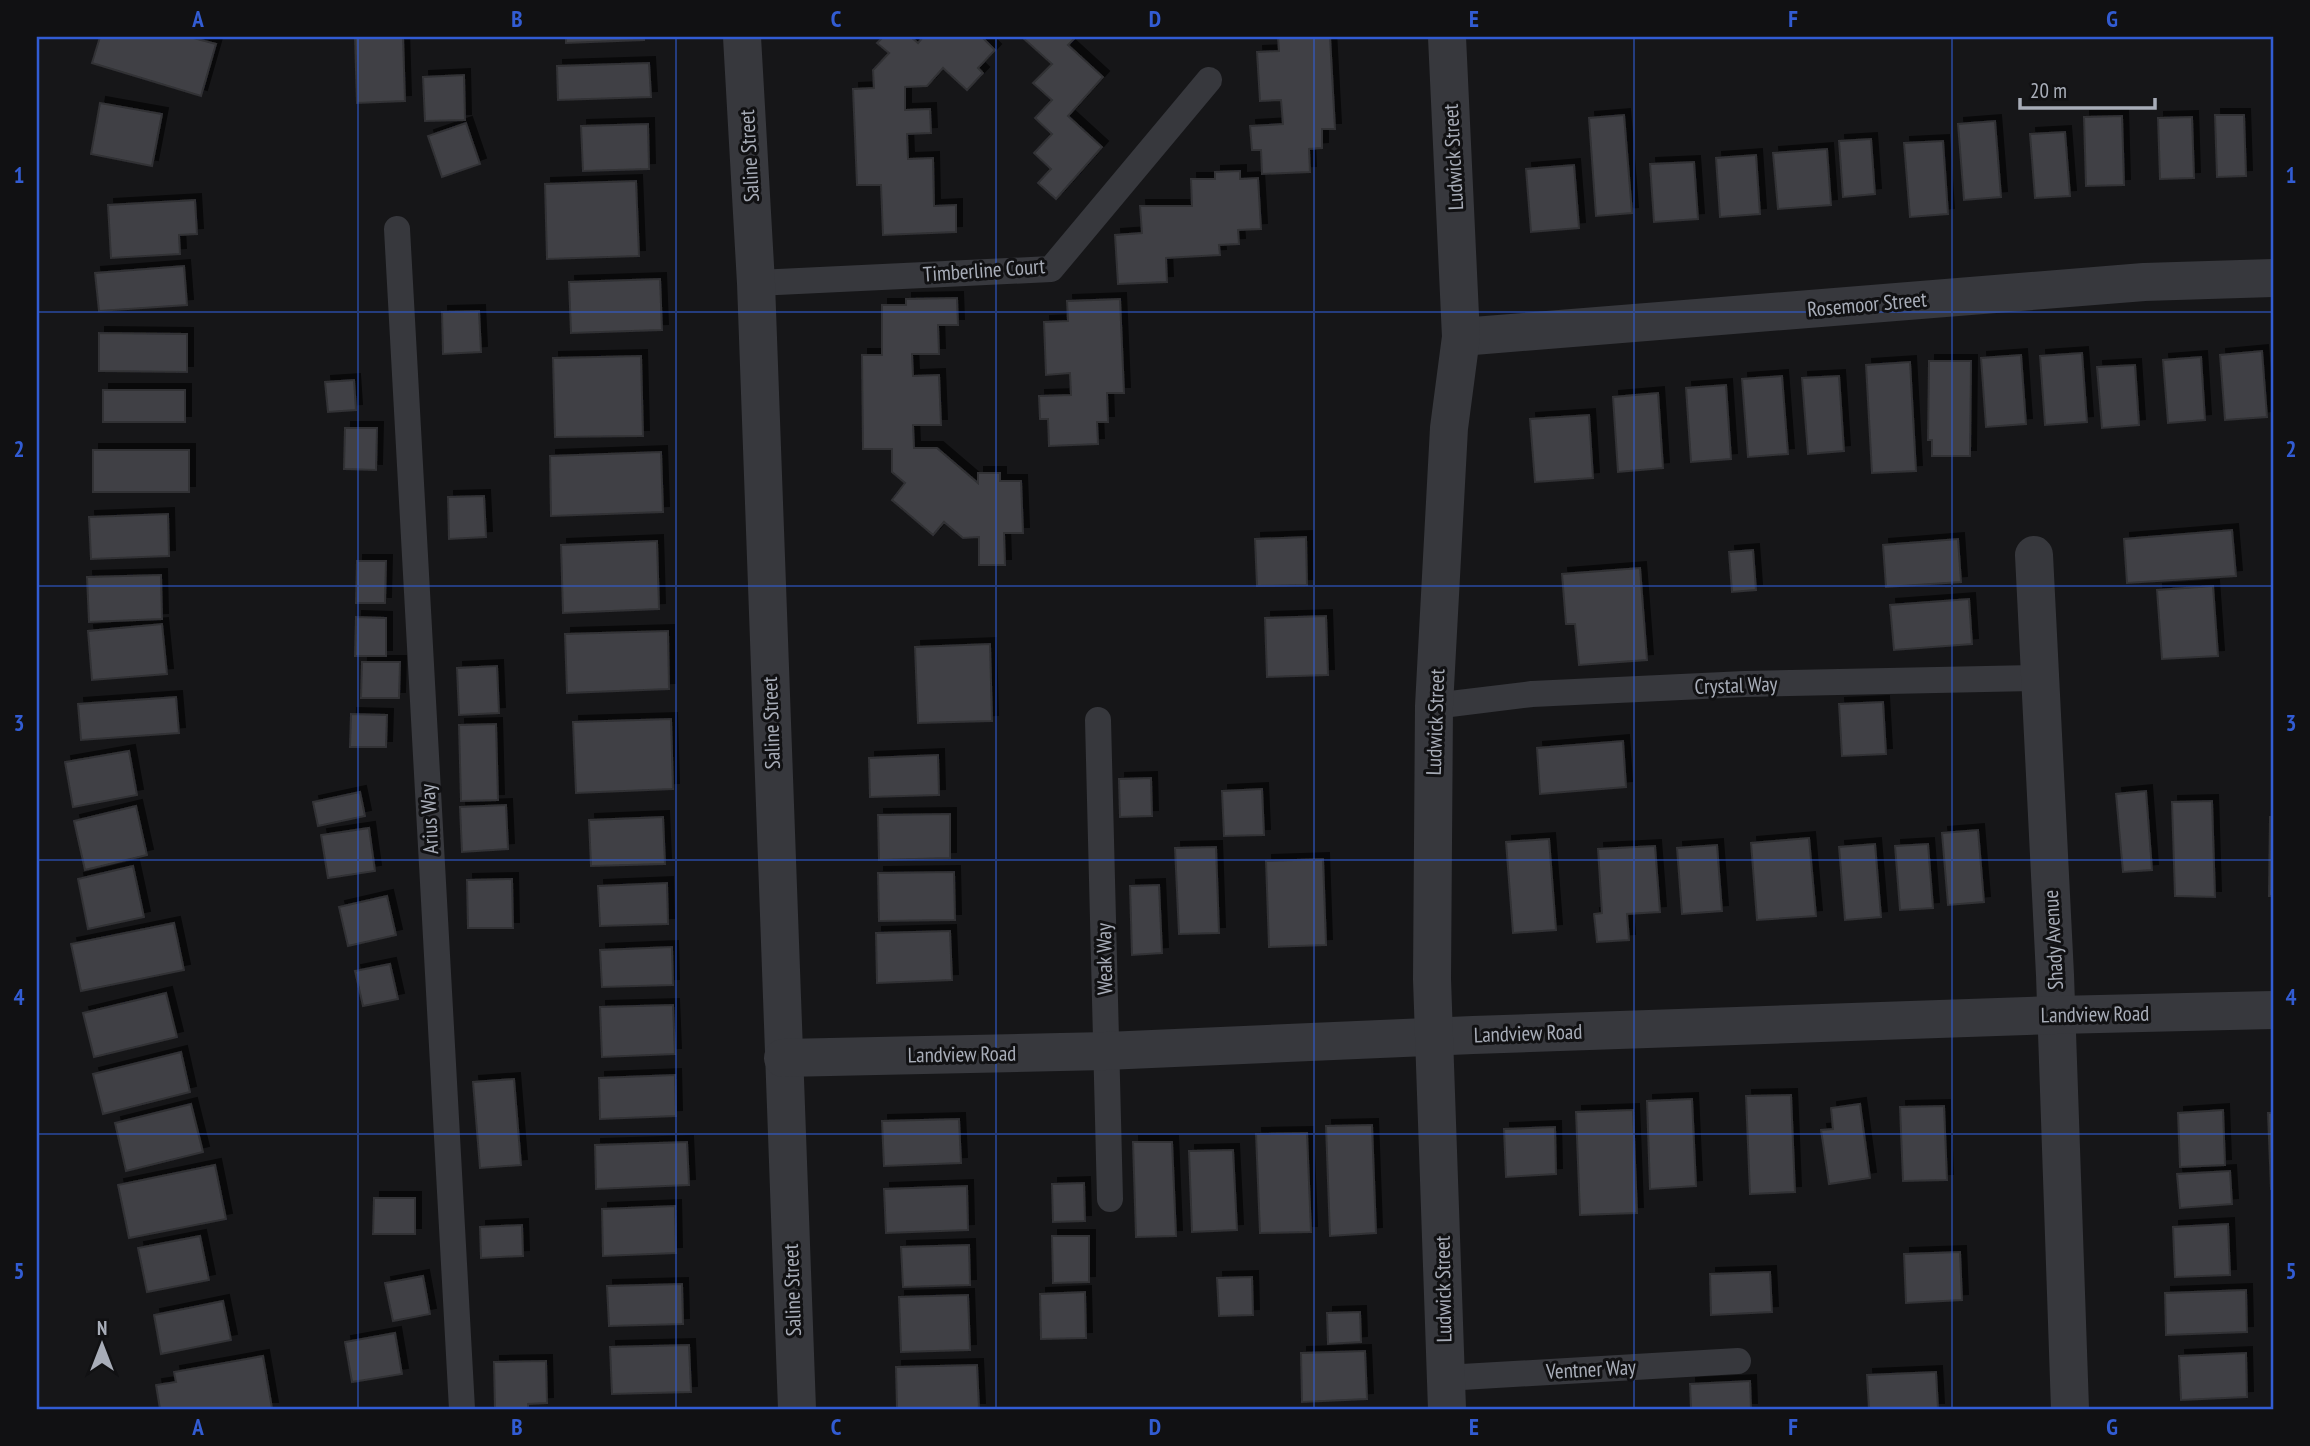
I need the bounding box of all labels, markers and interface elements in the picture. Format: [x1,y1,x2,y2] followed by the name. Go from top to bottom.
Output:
[191,4,204,33] text: A
[511,4,523,33] text: B
[831,4,842,33] text: C
[1149,4,1161,33] text: D
[1469,4,1479,33] text: E
[1788,4,1798,33] text: F
[2106,4,2118,33] text: G
[2020,66,2154,110] scale bar
[2030,77,2067,104] text: 20 m
[1437,103,1469,211] street label: Ludwick Street
[733,109,765,203] street label: Saline Street
[14,160,25,189] text: 1
[2286,160,2297,189] text: 1
[922,252,1046,288] street label: Timberline Court
[1806,285,1928,323] street label: Rosemoor Street
[14,434,25,463] text: 2
[2286,434,2297,463] text: 2
[1420,668,1450,776] street label: Ludwick Street
[1694,670,1778,700] street label: Crystal Way
[756,676,786,770] street label: Saline Street
[14,708,25,737] text: 3
[2286,708,2297,737] text: 3
[414,783,444,855] street label: Arius Way
[2037,889,2069,991] street label: Shady Avenue
[1090,923,1118,995] street label: Weak Way
[14,982,25,1011] text: 4
[2286,982,2297,1011] text: 4
[2040,1000,2150,1028] street label: Landview Road
[1473,1018,1583,1048] street label: Landview Road
[907,1040,1017,1068] street label: Landview Road
[1429,1235,1457,1343] street label: Ludwick Street
[777,1243,807,1337] street label: Saline Street
[14,1256,25,1285] text: 5
[2286,1256,2297,1285] text: 5
[66,1310,136,1380] north arrow
[97,1316,107,1340] text: N
[1544,1353,1637,1385] street label: Ventner Way
[191,1412,204,1441] text: A
[511,1412,523,1441] text: B
[831,1412,842,1441] text: C
[1149,1412,1161,1441] text: D
[1469,1412,1479,1441] text: E
[1788,1412,1798,1441] text: F
[2106,1412,2118,1441] text: G

